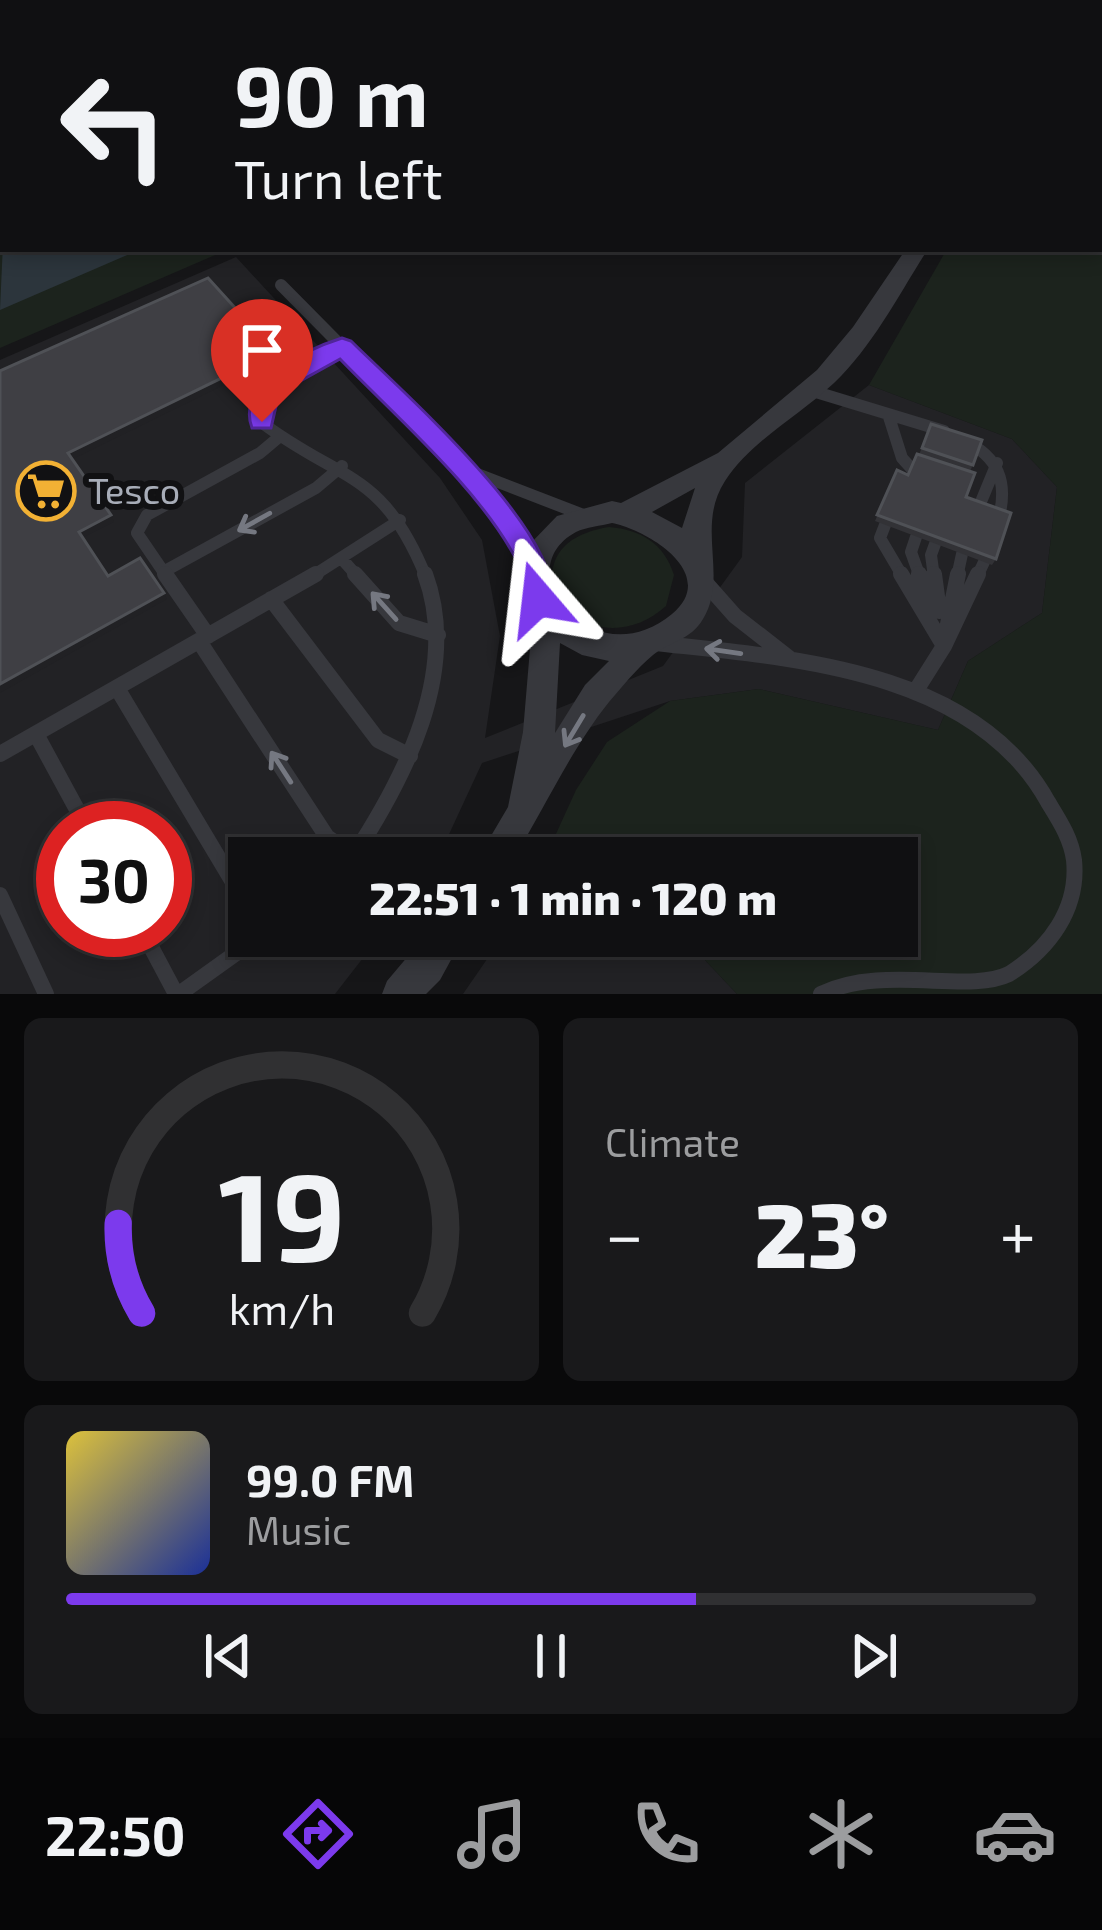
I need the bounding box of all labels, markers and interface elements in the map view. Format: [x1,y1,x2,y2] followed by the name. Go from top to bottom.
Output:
[234,43,429,144] text: 90 m
[36,48,192,204] icon: left
[234,145,443,210] text: Turn left
[211,299,313,422] pin
[229,317,295,383] icon: arrive
[15,460,77,522] supermarket icon: Tesco
[88,468,180,511] place label: Tesco
[238,510,273,534] one-way arrow
[475,536,601,662] position arrow
[371,591,398,622] one-way arrow
[704,640,743,662] one-way arrow
[562,713,586,748] one-way arrow
[269,750,293,784] one-way arrow
[36,801,192,957] speed limit sign: 30
[369,870,777,924] text: 22:51 · 1 min · 120 m
[605,1118,740,1165] text: Climate
[218,1137,345,1287] text: 19
[754,1178,889,1286] text: 23°
[605,1193,644,1272] text: −
[1000,1193,1036,1272] text: +
[228,1281,335,1333] text: km/h
[246,1452,414,1506] text: 99.0 FM
[246,1506,351,1553] text: Music
[195,1623,261,1689] icon: previous
[518,1623,584,1689] icon: pause
[841,1623,907,1689] icon: next
[276,1792,360,1876] icon: directions
[450,1792,534,1876] icon: music
[624,1792,708,1876] icon: phone
[799,1792,883,1876] icon: climate
[973,1792,1057,1876] icon: car
[45,1802,186,1867] text: 22:50

